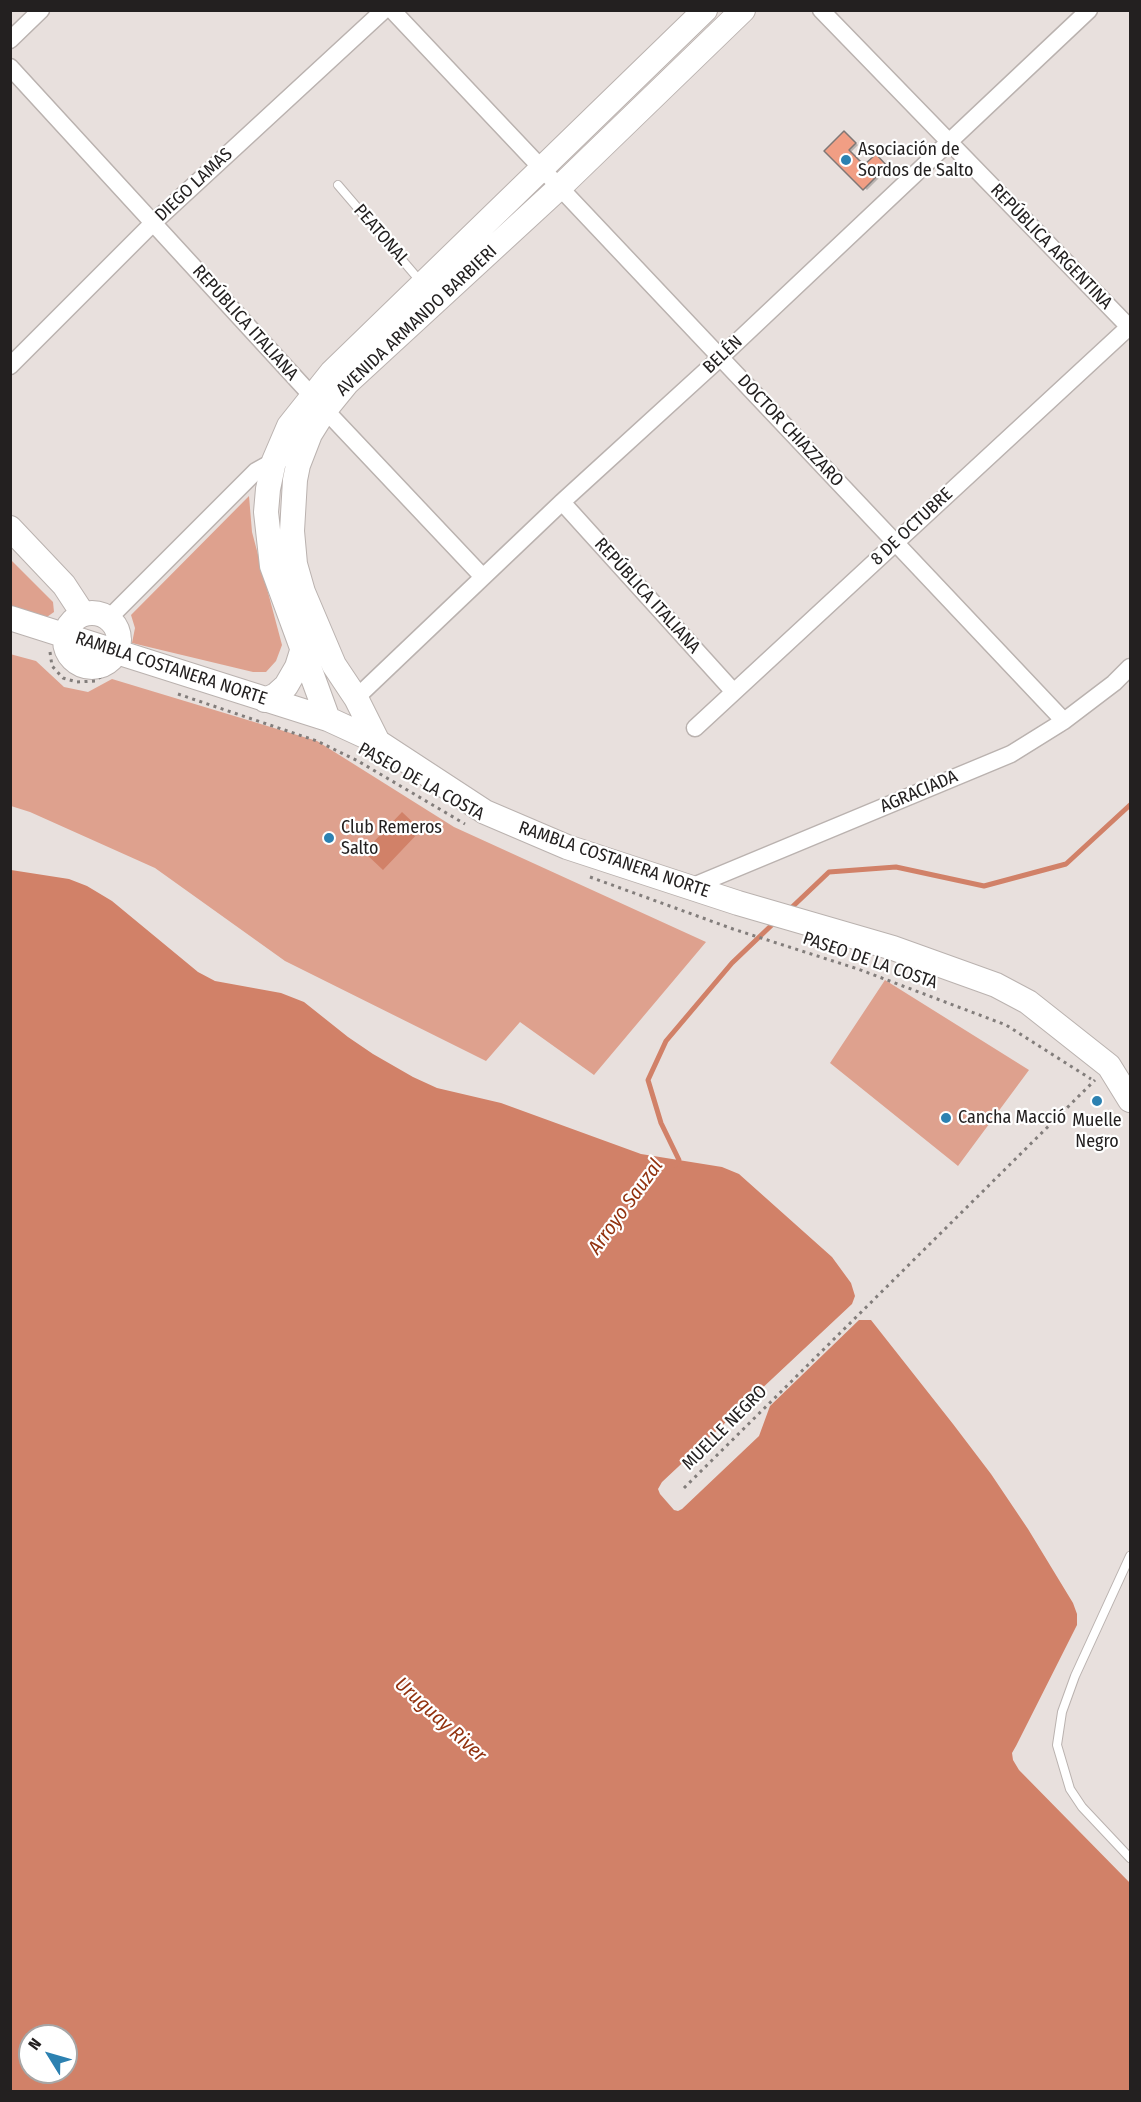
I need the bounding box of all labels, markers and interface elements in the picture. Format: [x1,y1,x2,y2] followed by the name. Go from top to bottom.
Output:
[858,139,973,182] place label: Asociación de Sordos de Salto
[151,144,237,226] street label: DIEGO LAMAS
[839,153,853,167] marker: Asociación de Sordos de Salto
[986,180,1116,314] street label: REPÚBLICA ARGENTINA
[349,200,413,270] street label: PEATONAL
[332,241,502,401] street label: AVENIDA ARMANDO BARBIERI
[188,261,302,385] street label: REPÚBLICA ITALIANA
[699,332,747,378] street label: BELÉN
[733,371,847,491] street label: DOCTOR CHIAZZARO
[867,484,957,570] street label: 8 DE OCTUBRE
[590,534,704,658] street label: REPÚBLICA ITALIANA
[72,628,270,710] street label: RAMBLA COSTANERA NORTE
[354,738,488,826] street label: PASEO DE LA COSTA
[877,766,961,818] street label: AGRACIADA
[341,817,442,860] place label: Club Remeros Salto
[516,817,712,903] street label: RAMBLA COSTANERA NORTE
[322,831,336,845] marker: Club Remeros Salto
[800,928,940,994] street label: PASEO DE LA COSTA
[1090,1094,1104,1108] marker: Muelle Negro
[958,1107,1066,1129] place label: Cancha Macció
[1072,1110,1122,1152] place label: Muelle Negro
[939,1111,953,1125] marker: Cancha Macció
[583,1155,669,1259] water label: Arroyo Sauzal
[678,1381,772,1475] street label: MUELLE NEGRO
[389,1673,491,1767] water label: Uruguay River
[18,2024,78,2084] north arrow
[24,2035,45,2054] text: N

